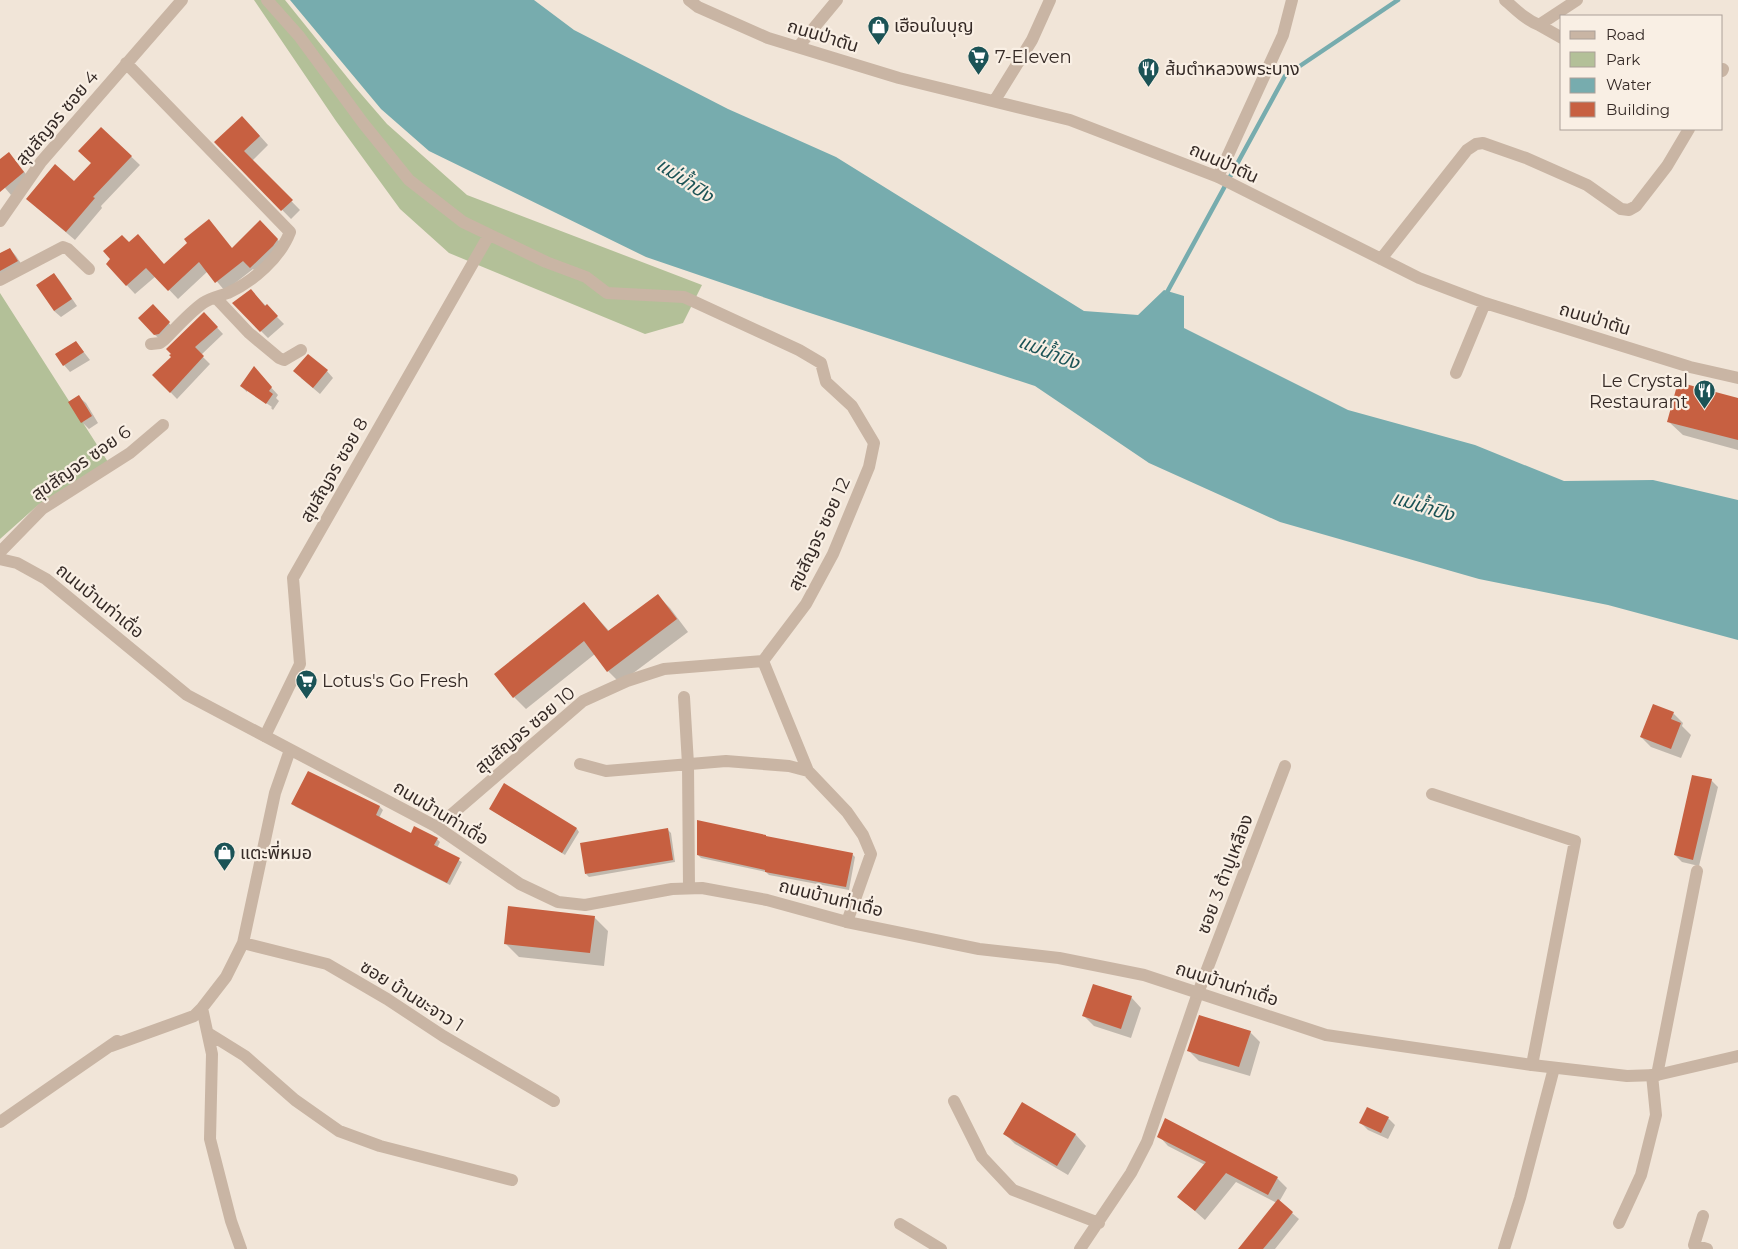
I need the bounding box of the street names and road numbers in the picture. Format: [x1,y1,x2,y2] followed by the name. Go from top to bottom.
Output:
[785,15,861,57] street label: ถนนป่าตัน
[11,66,103,170] street label: สุขสัญจร ซอย 4
[1186,138,1262,188] street label: ถนนป่าตัน
[1557,298,1633,340] street label: ถนนป่าตัน
[295,414,373,526] street label: สุขสัญจร ซอย 8
[27,421,135,505] street label: สุขสัญจร ซอย 6
[783,474,855,594] street label: สุขสัญจร ซอย 12
[52,557,150,643] street label: ถนนบ้านท่าเดื่อ
[470,682,580,778] street label: สุขสัญจร ซอย 10
[390,774,494,850] street label: ถนนบ้านท่าเดื่อ
[1192,811,1259,937] street label: ซอย 3 ต้าปูเหลือง
[776,872,886,922] street label: ถนนบ้านท่าเดื่อ
[356,955,468,1037] street label: ซอย บ้านขะจาว 1
[1173,955,1282,1011] street label: ถนนบ้านท่าเดื่อ

